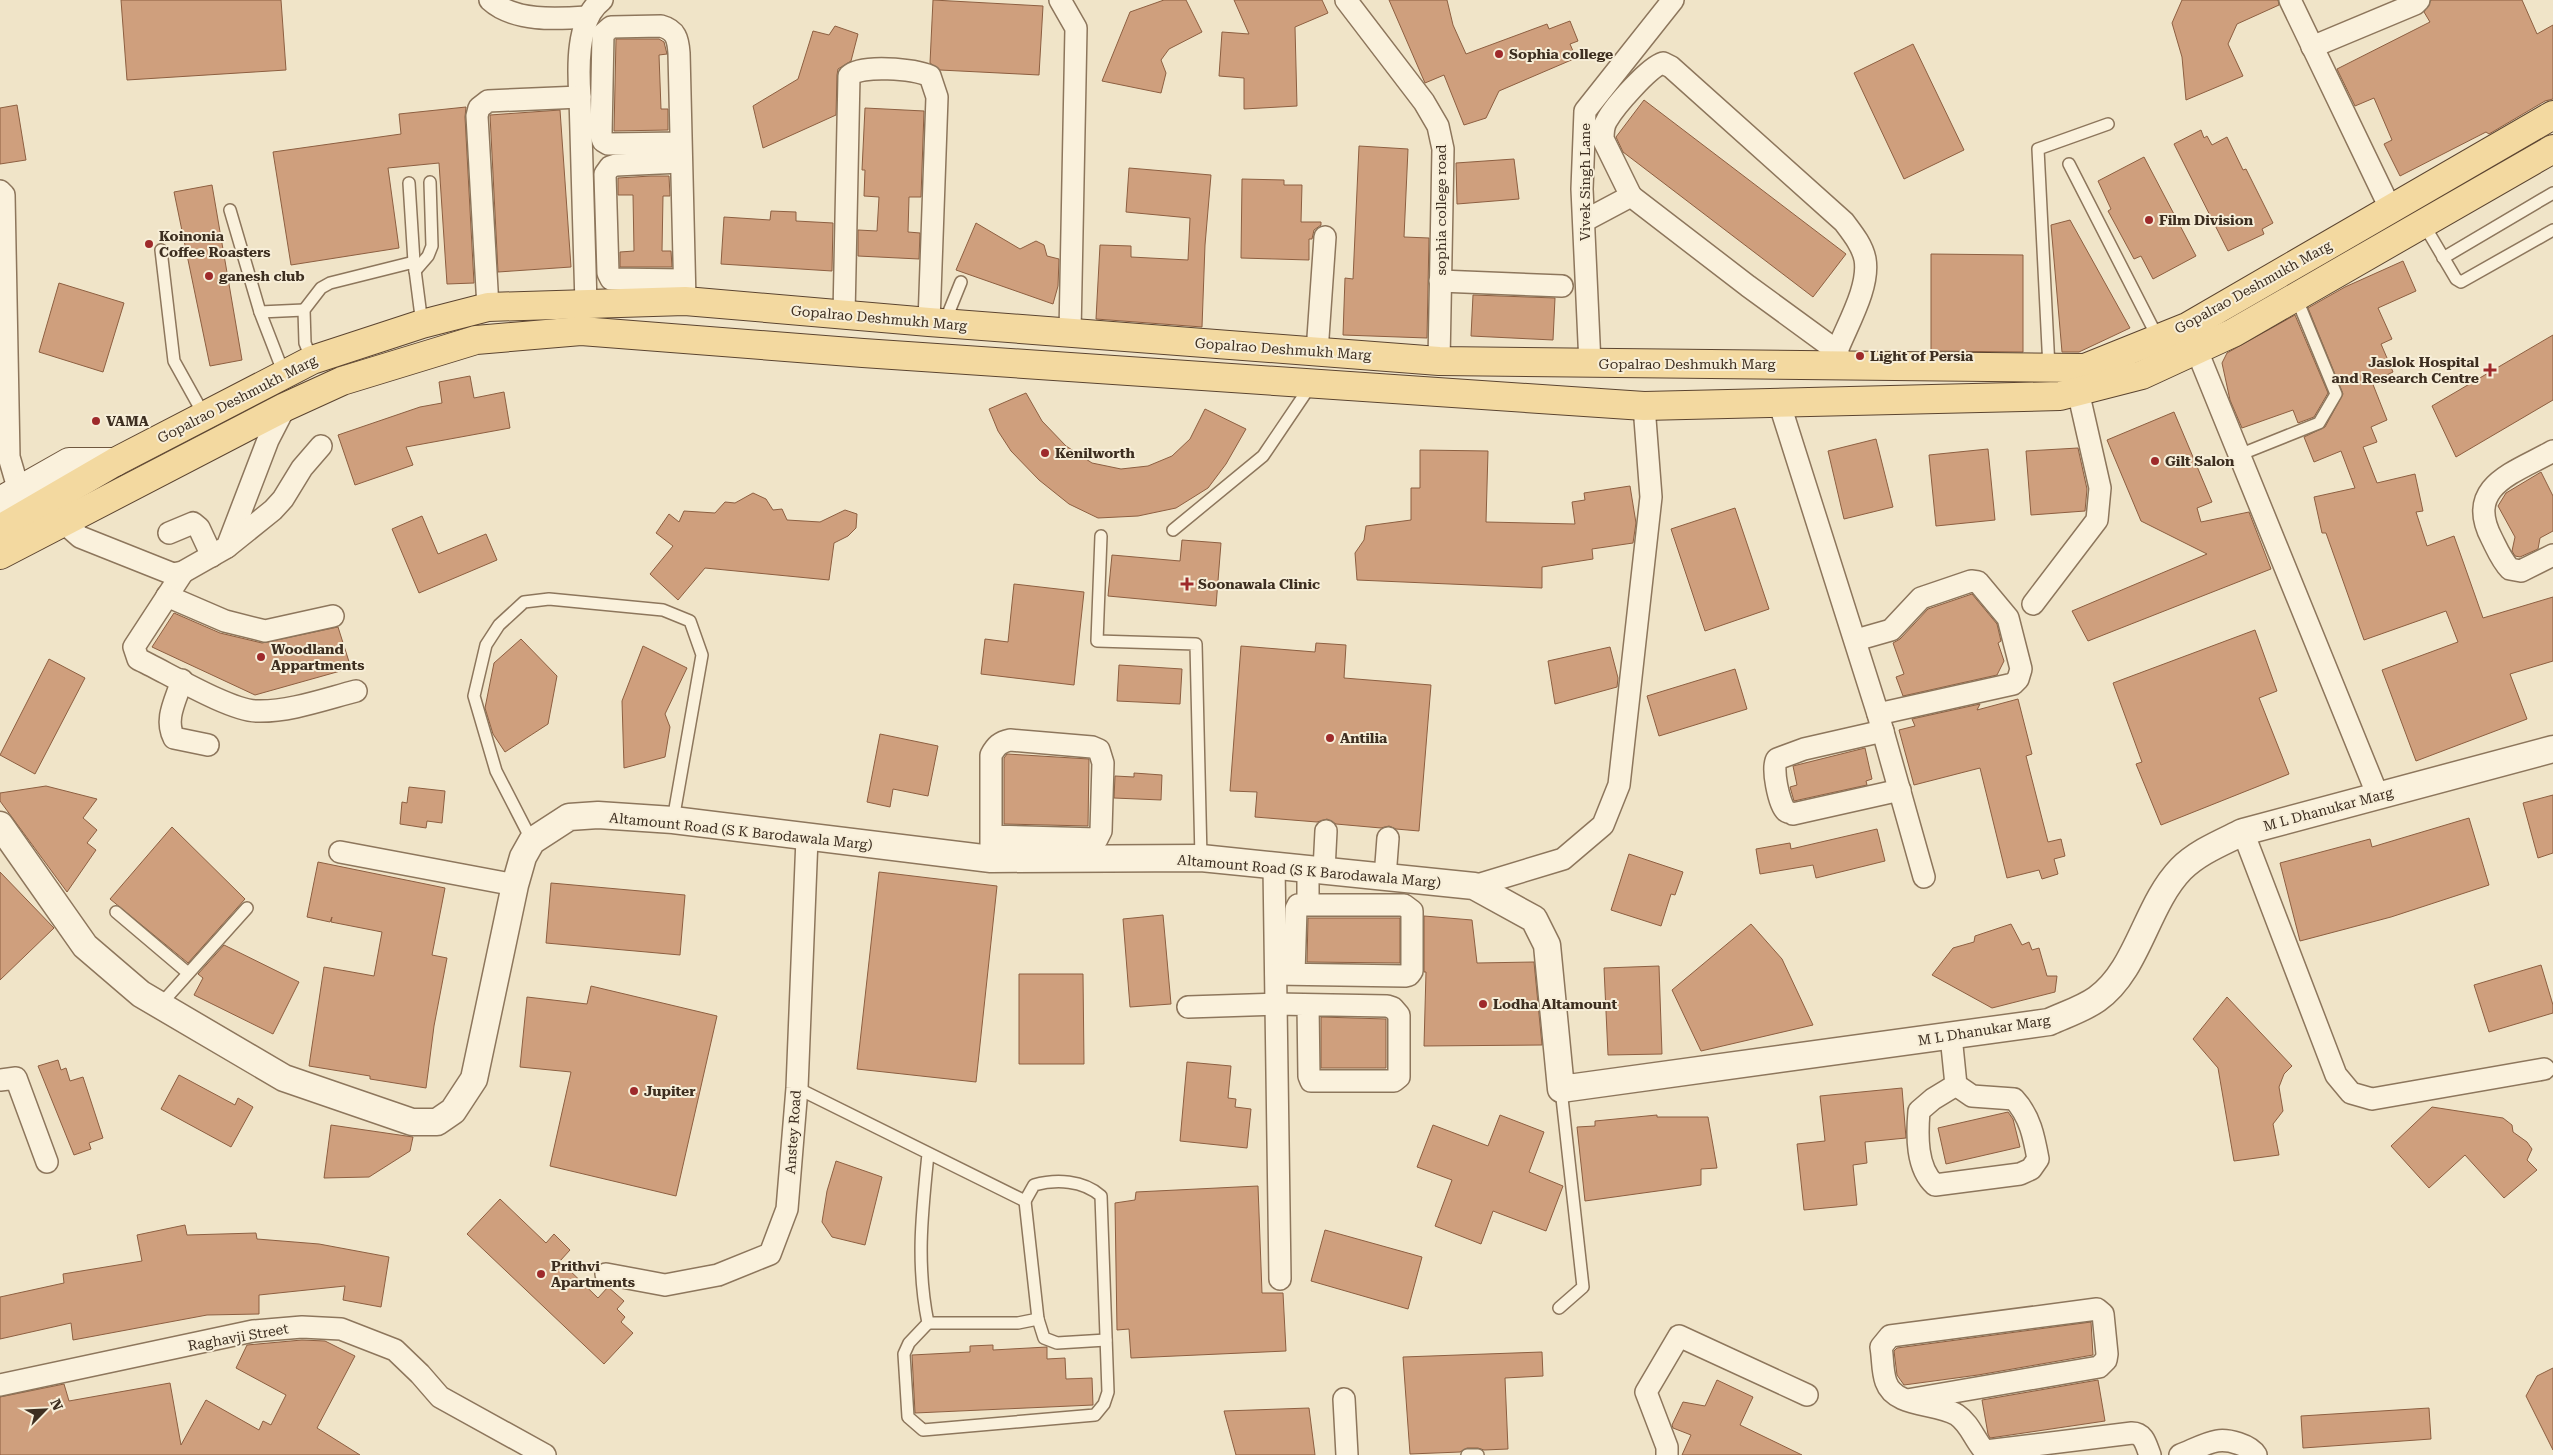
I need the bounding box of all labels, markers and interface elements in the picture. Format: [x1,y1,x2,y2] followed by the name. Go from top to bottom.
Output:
[1509,46,1613,62] place label: Sophia college
[1493,48,1505,60] marker: Sophia college
[1577,123,1593,241] street label: Vivek Singh Lane
[1433,144,1449,275] street label: sophia college road
[2159,212,2254,228] place label: Film Division
[2143,214,2155,226] marker: Film Division
[159,228,270,260] place label: Koinonia Coffee Roasters
[2172,237,2334,337] street label: Gopalrao Deshmukh Marg
[143,238,155,250] marker: Koinonia Coffee Roasters
[218,268,305,284] place label: ganesh club
[203,270,215,282] marker: ganesh club
[790,302,968,334] street label: Gopalrao Deshmukh Marg
[1194,335,1372,363] street label: Gopalrao Deshmukh Marg
[1870,348,1974,364] place label: Light of Persia
[1854,350,1866,362] marker: Light of Persia
[155,352,319,446] street label: Gopalrao Deshmukh Marg
[2332,354,2479,386] place label: Jaslok Hospital and Research Centre
[1599,356,1776,372] street label: Gopalrao Deshmukh Marg
[2483,363,2497,377] marker: Jaslok Hospital and Research Centre
[106,413,149,429] place label: VAMA
[90,415,102,427] marker: VAMA
[1055,445,1135,461] place label: Kenilworth
[1039,447,1051,459] marker: Kenilworth
[2165,453,2235,469] place label: Gilt Salon
[2149,455,2161,467] marker: Gilt Salon
[1198,576,1320,592] place label: Soonawala Clinic
[1180,577,1194,591] marker: Soonawala Clinic
[271,641,364,673] place label: Woodland Appartments
[255,651,267,663] marker: Woodland Appartments
[1340,730,1388,746] place label: Antilia
[1324,732,1336,744] marker: Antilia
[2261,784,2395,834] street label: M L Dhanukar Marg
[609,809,873,853] street label: Altamount Road (S K Barodawala Marg)
[1176,851,1442,891] street label: Altamount Road (S K Barodawala Marg)
[1493,996,1617,1012] place label: Lodha Altamount
[1477,998,1489,1010] marker: Lodha Altamount
[1917,1012,2051,1048] street label: M L Dhanukar Marg
[644,1083,696,1099] place label: Jupiter
[628,1085,640,1097] marker: Jupiter
[782,1089,804,1175] street label: Anstey Road
[551,1258,635,1290] place label: Prithvi Apartments
[535,1268,547,1280] marker: Prithvi Apartments
[186,1320,290,1354] street label: Raghavji Street
[20,1385,70,1435] north arrow
[47,1397,66,1413] text: N

